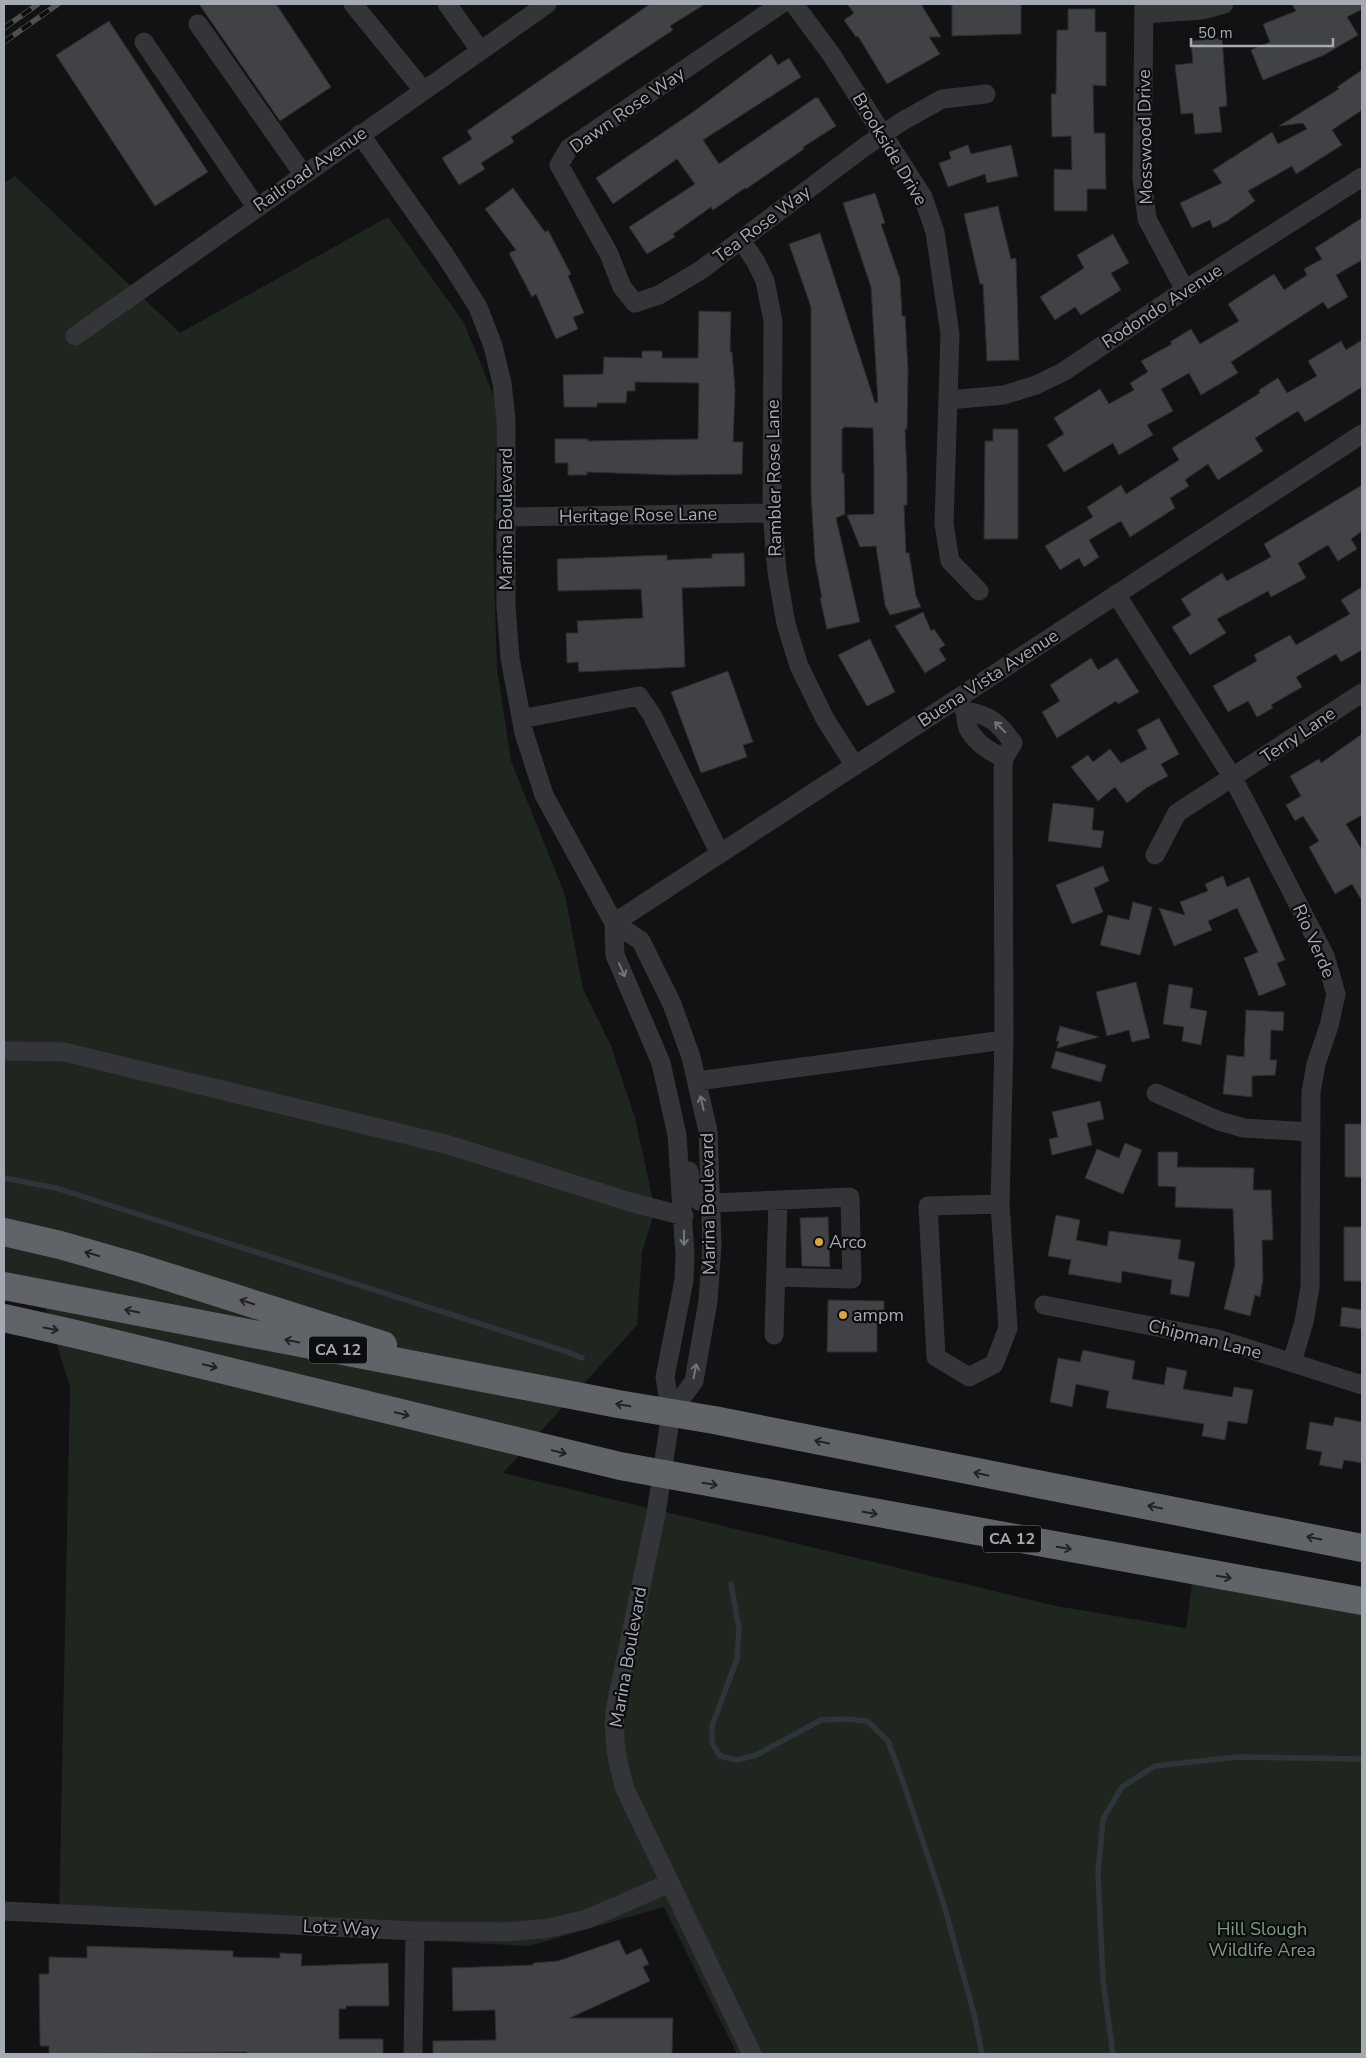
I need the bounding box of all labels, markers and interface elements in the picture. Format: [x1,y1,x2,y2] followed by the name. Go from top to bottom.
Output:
[1191,15,1334,47] scale bar
[1198,23,1233,43] text: 50 m
[565,61,690,159] street label: Dawn Rose Way
[1132,69,1158,205] street label: Mosswood Drive
[847,88,933,210] street label: Brookside Drive
[249,121,371,217] street label: Railroad Avenue
[709,179,816,268] street label: Tea Rose Way
[1097,258,1227,354] street label: Rodondo Avenue
[761,399,787,557] street label: Rambler Rose Lane
[494,448,518,590] street label: Marina Boulevard
[559,502,717,528] street label: Heritage Rose Lane
[913,624,1063,732] street label: Buena Vista Avenue
[1256,701,1340,769] street label: Terry Lane
[994,721,1006,733] one-way arrow
[1287,900,1341,982] street label: Rio Verde
[618,962,628,977] one-way arrow
[697,1095,706,1111] one-way arrow
[695,1133,721,1275] street label: Marina Boulevard
[680,1230,689,1246] one-way arrow
[829,1230,867,1254] place label: Arco
[813,1236,825,1248] marker: Arco
[84,1249,100,1258] one-way arrow
[240,1296,256,1306] one-way arrow
[853,1303,904,1327] place label: ampm
[125,1305,141,1315] one-way arrow
[837,1309,849,1321] marker: ampm
[1146,1313,1264,1365] street label: Chipman Lane
[43,1324,59,1334] one-way arrow
[284,1336,300,1345] one-way arrow
[309,1336,367,1364] road number: CA 12
[201,1362,217,1371] one-way arrow
[691,1364,701,1380] one-way arrow
[616,1399,632,1409] one-way arrow
[393,1410,409,1419] one-way arrow
[814,1436,830,1446] one-way arrow
[551,1448,567,1457] one-way arrow
[973,1468,989,1478] one-way arrow
[701,1480,717,1490] one-way arrow
[1147,1502,1163,1511] one-way arrow
[861,1508,877,1518] one-way arrow
[983,1526,1041,1552] road number: CA 12
[1307,1533,1323,1543] one-way arrow
[1055,1544,1071,1554] one-way arrow
[1215,1572,1231,1582] one-way arrow
[604,1585,652,1729] street label: Marina Boulevard
[302,1914,380,1942] street label: Lotz Way
[1208,1917,1316,1962] park label: Hill Slough Wildlife Area

